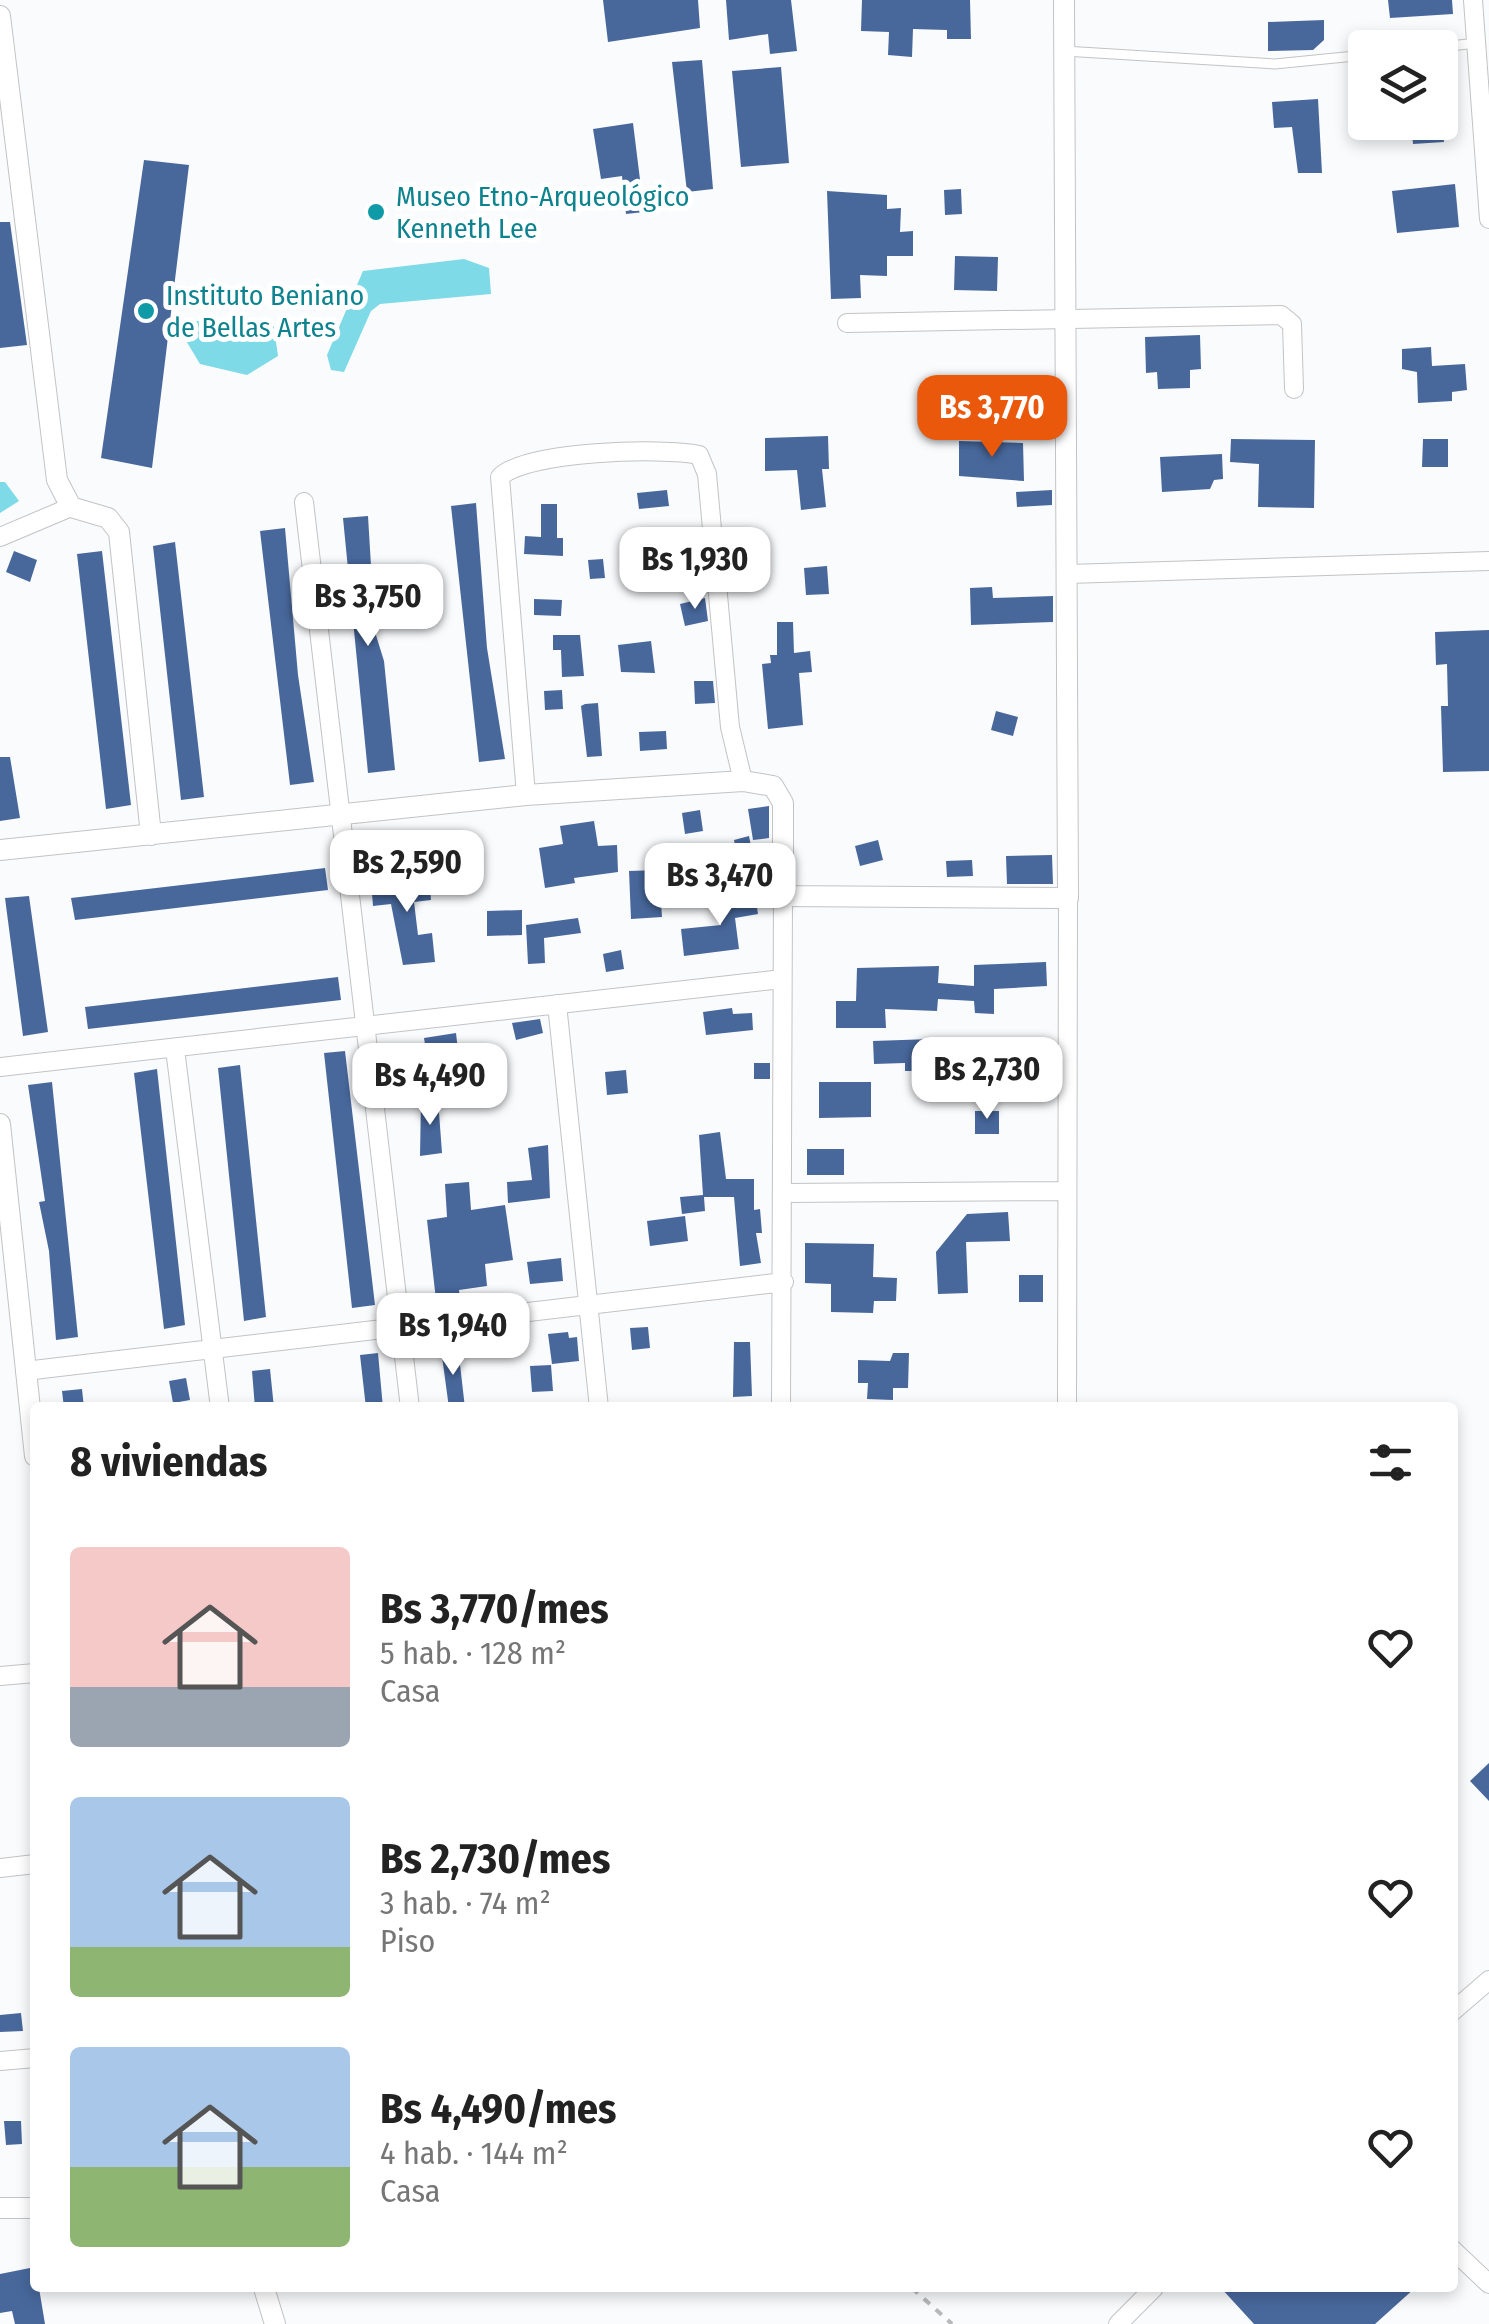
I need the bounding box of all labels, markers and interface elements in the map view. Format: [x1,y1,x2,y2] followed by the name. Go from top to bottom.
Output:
[1348,30,1458,140] map controls
[1348,30,1458,140] button: layers
[396,180,689,245] place label: Museo Etno-Arqueológico Kenneth Lee
[365,201,387,223] marker: Museo Etno-Arqueológico Kenneth Lee
[166,279,364,344] place label: Instituto Beniano de Bellas Artes
[135,300,157,322] marker: Instituto Beniano de Bellas Artes
[889,375,1095,460] pin: Bs 3,770
[939,388,1045,426] text: Bs 3,770
[592,527,798,612] pin: Bs 1,930
[641,540,749,578] text: Bs 1,930
[265,564,471,649] pin: Bs 3,750
[314,577,422,615] text: Bs 3,750
[304,830,510,915] pin: Bs 2,590
[352,843,462,881] text: Bs 2,590
[617,843,823,928] pin: Bs 3,470
[667,856,773,894] text: Bs 3,470
[884,1037,1090,1122] pin: Bs 2,730
[327,1043,533,1128] pin: Bs 4,490
[934,1050,1040,1088] text: Bs 2,730
[374,1056,486,1094] text: Bs 4,490
[350,1293,556,1378] pin: Bs 1,940
[399,1306,507,1344] text: Bs 1,940
[1363,1435,1418,1490] icon: filters
[70,1437,267,1487] text: 8 viviendas
[380,1584,609,1634] text: Bs 3,770/mes
[150,1587,270,1707] icon: home
[1363,1620,1418,1675] icon: heart
[380,1634,566,1672] text: 5 hab. · 128 m²
[380,1672,441,1710] text: Casa
[380,1834,610,1884] text: Bs 2,730/mes
[150,1837,270,1957] icon: home
[1363,1870,1418,1925] icon: heart
[380,1884,551,1922] text: 3 hab. · 74 m²
[380,1922,435,1960] text: Piso
[380,2084,616,2134] text: Bs 4,490/mes
[150,2087,270,2207] icon: home
[1363,2120,1418,2175] icon: heart
[380,2134,568,2172] text: 4 hab. · 144 m²
[380,2172,441,2210] text: Casa

